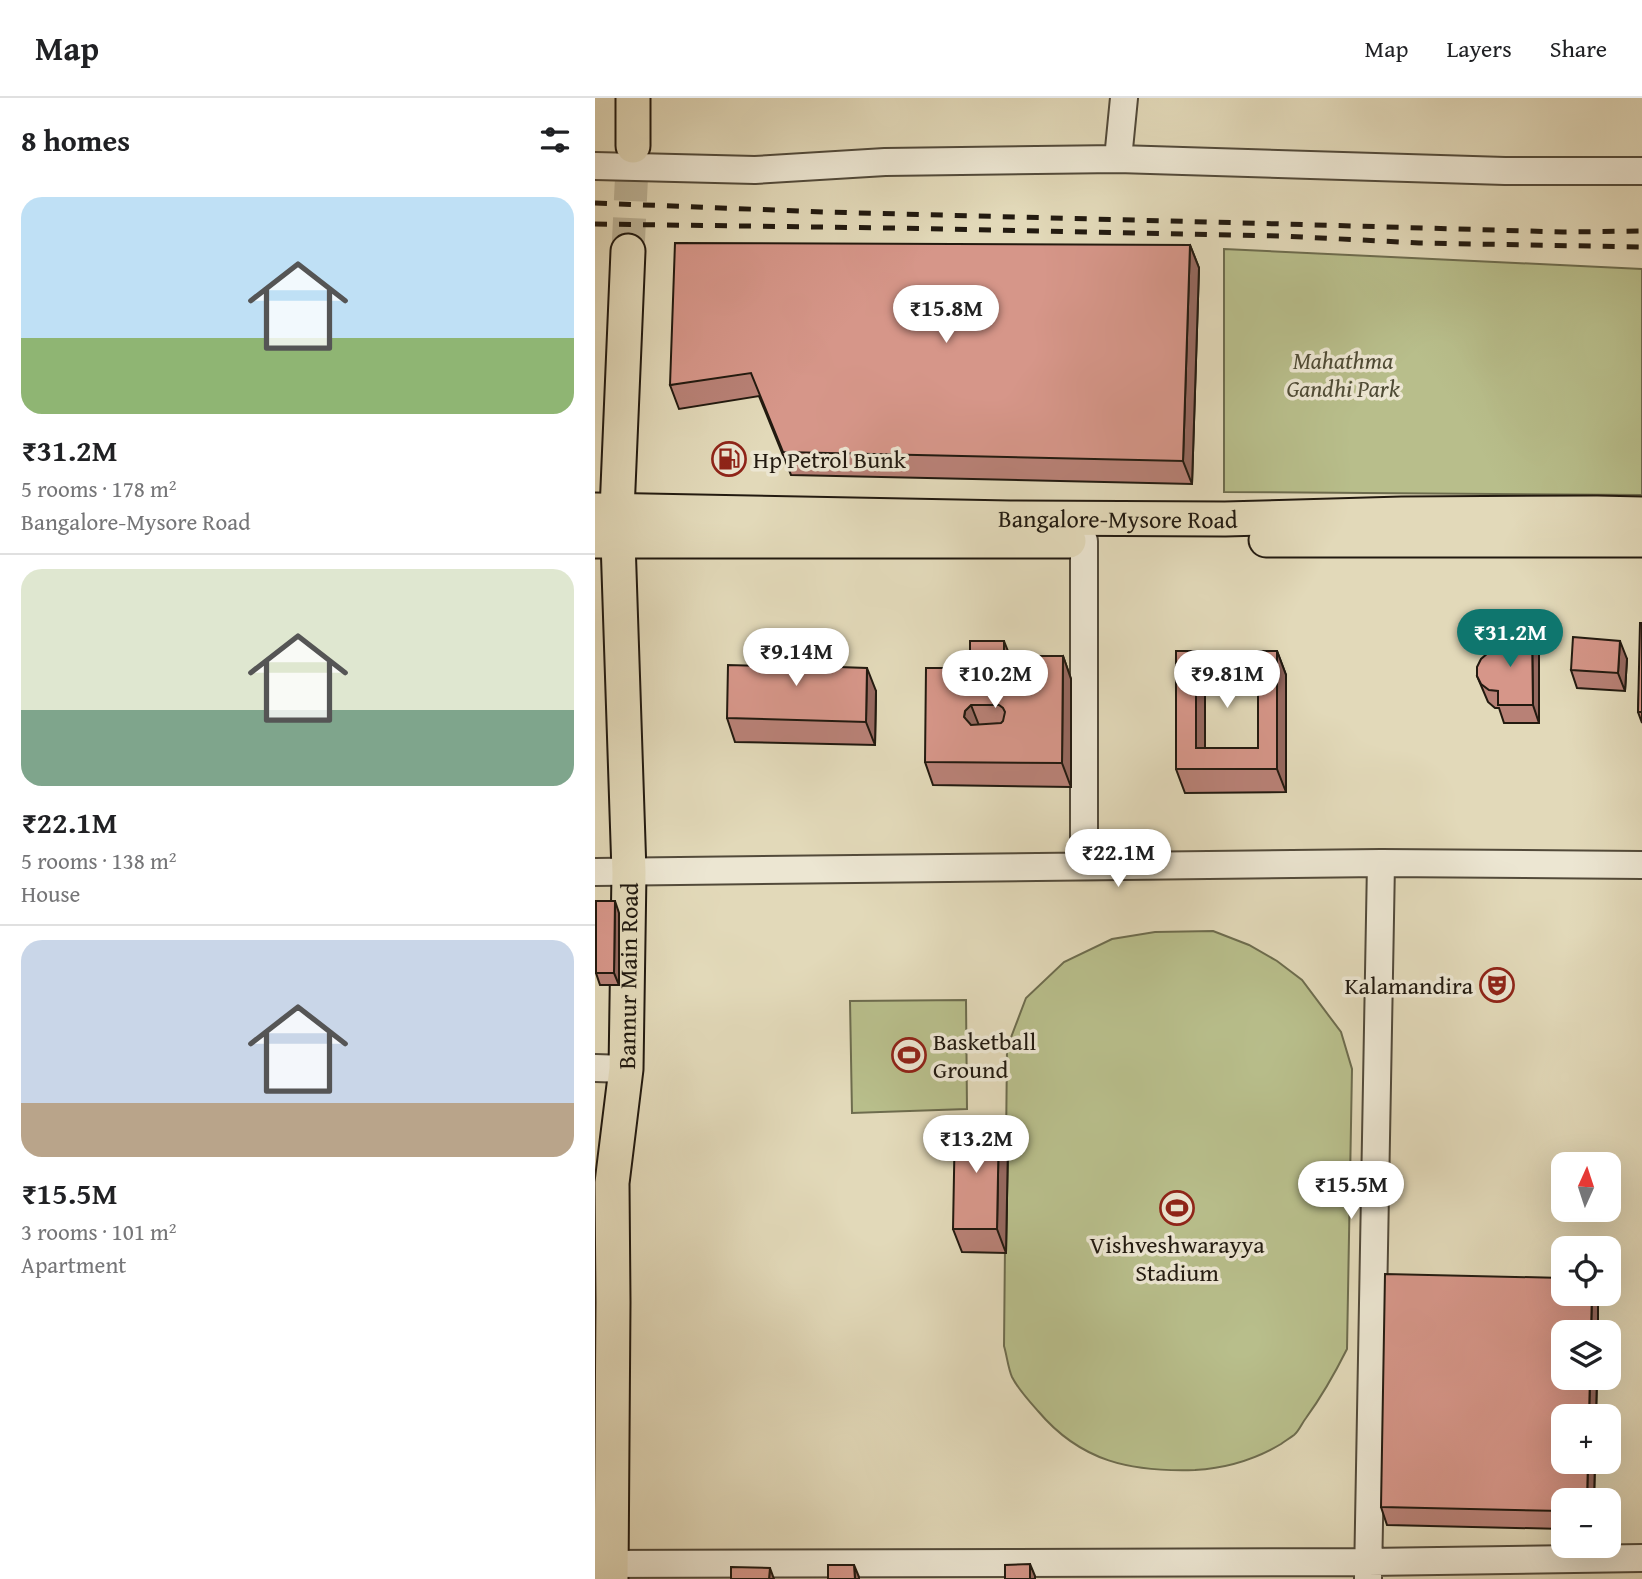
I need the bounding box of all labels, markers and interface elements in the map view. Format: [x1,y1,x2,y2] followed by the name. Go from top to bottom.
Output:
[35,24,99,72] text: Map
[1365,31,1408,66] text: Map
[1446,31,1512,66] text: Layers
[1550,31,1607,66] text: Share
[21,118,130,162] text: 8 homes
[536,121,574,159] icon: filters
[235,243,361,369] icon: home
[889,286,1003,345] pin: ₹15.8M
[909,291,983,324] text: ₹15.8M
[1286,343,1400,406] park label: Mahathma Gandhi Park
[21,428,117,472] text: ₹31.2M
[710,440,748,478] fuel station icon: Hp Petrol Bunk
[753,442,907,477] place label: Hp Petrol Bunk
[21,472,176,505] text: 5 rooms · 178 m²
[998,500,1238,537] street label: Bangalore-Mysore Road
[21,505,250,538] text: Bangalore-Mysore Road
[1453,610,1567,669] pin: ₹31.2M
[235,615,361,741] icon: home
[1473,615,1547,648] text: ₹31.2M
[739,628,853,688] pin: ₹9.14M
[759,634,833,667] text: ₹9.14M
[938,650,1052,710] pin: ₹10.2M
[1170,650,1284,710] pin: ₹9.81M
[958,656,1032,689] text: ₹10.2M
[1190,656,1264,689] text: ₹9.81M
[21,800,117,844] text: ₹22.1M
[1061,830,1175,889] pin: ₹22.1M
[1081,835,1155,868] text: ₹22.1M
[21,844,176,877] text: 5 rooms · 138 m²
[21,877,80,910] text: House
[608,882,646,1070] street label: Bannur Main Road
[1478,966,1516,1004] theatre icon: Kalamandira
[1344,968,1474,1003] place label: Kalamandira
[235,986,361,1112] icon: home
[933,1024,1036,1087] place label: Basketball Ground
[890,1036,928,1074] sports icon: Basketball Ground
[919,1116,1033,1175] pin: ₹13.2M
[939,1121,1013,1154] text: ₹13.2M
[1551,1152,1621,1222] north arrow
[1551,1152,1621,1558] map controls
[1294,1162,1408,1221] pin: ₹15.5M
[1314,1167,1388,1200] text: ₹15.5M
[21,1171,117,1215] text: ₹15.5M
[1158,1189,1196,1227] sports icon: Vishveshwarayya Stadium
[21,1215,176,1248] text: 3 rooms · 101 m²
[1089,1227,1265,1290] place label: Vishveshwarayya Stadium
[1551,1236,1621,1306] button: locate
[21,1248,126,1281] text: Apartment
[1551,1320,1621,1390] button: layers
[1551,1404,1621,1474] button: +
[1551,1488,1621,1558] button: −

